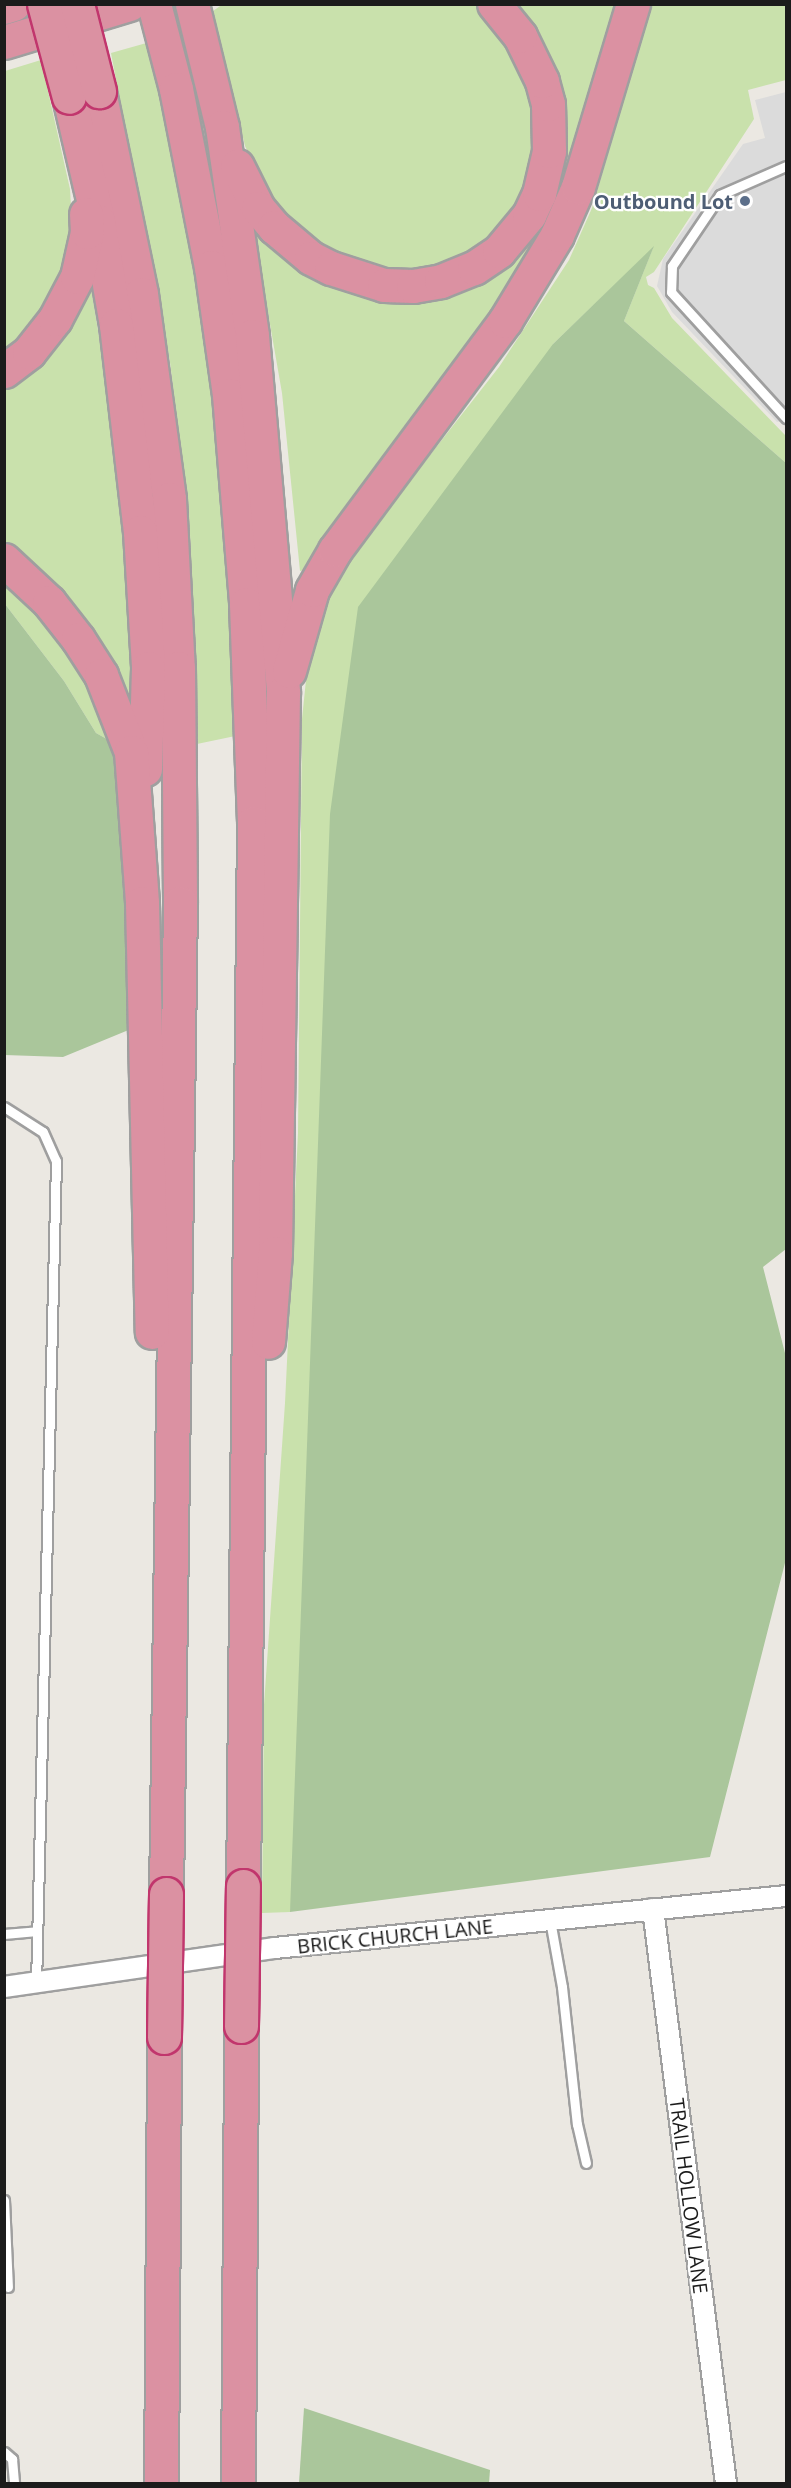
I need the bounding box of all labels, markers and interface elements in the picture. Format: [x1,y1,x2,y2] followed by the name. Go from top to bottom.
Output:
[594,189,733,213] place label: Outbound Lot
[738,194,752,208] marker: Outbound Lot
[296,1914,494,1958] street label: BRICK CHURCH LANE
[665,2097,713,2295] street label: TRAIL HOLLOW LANE

